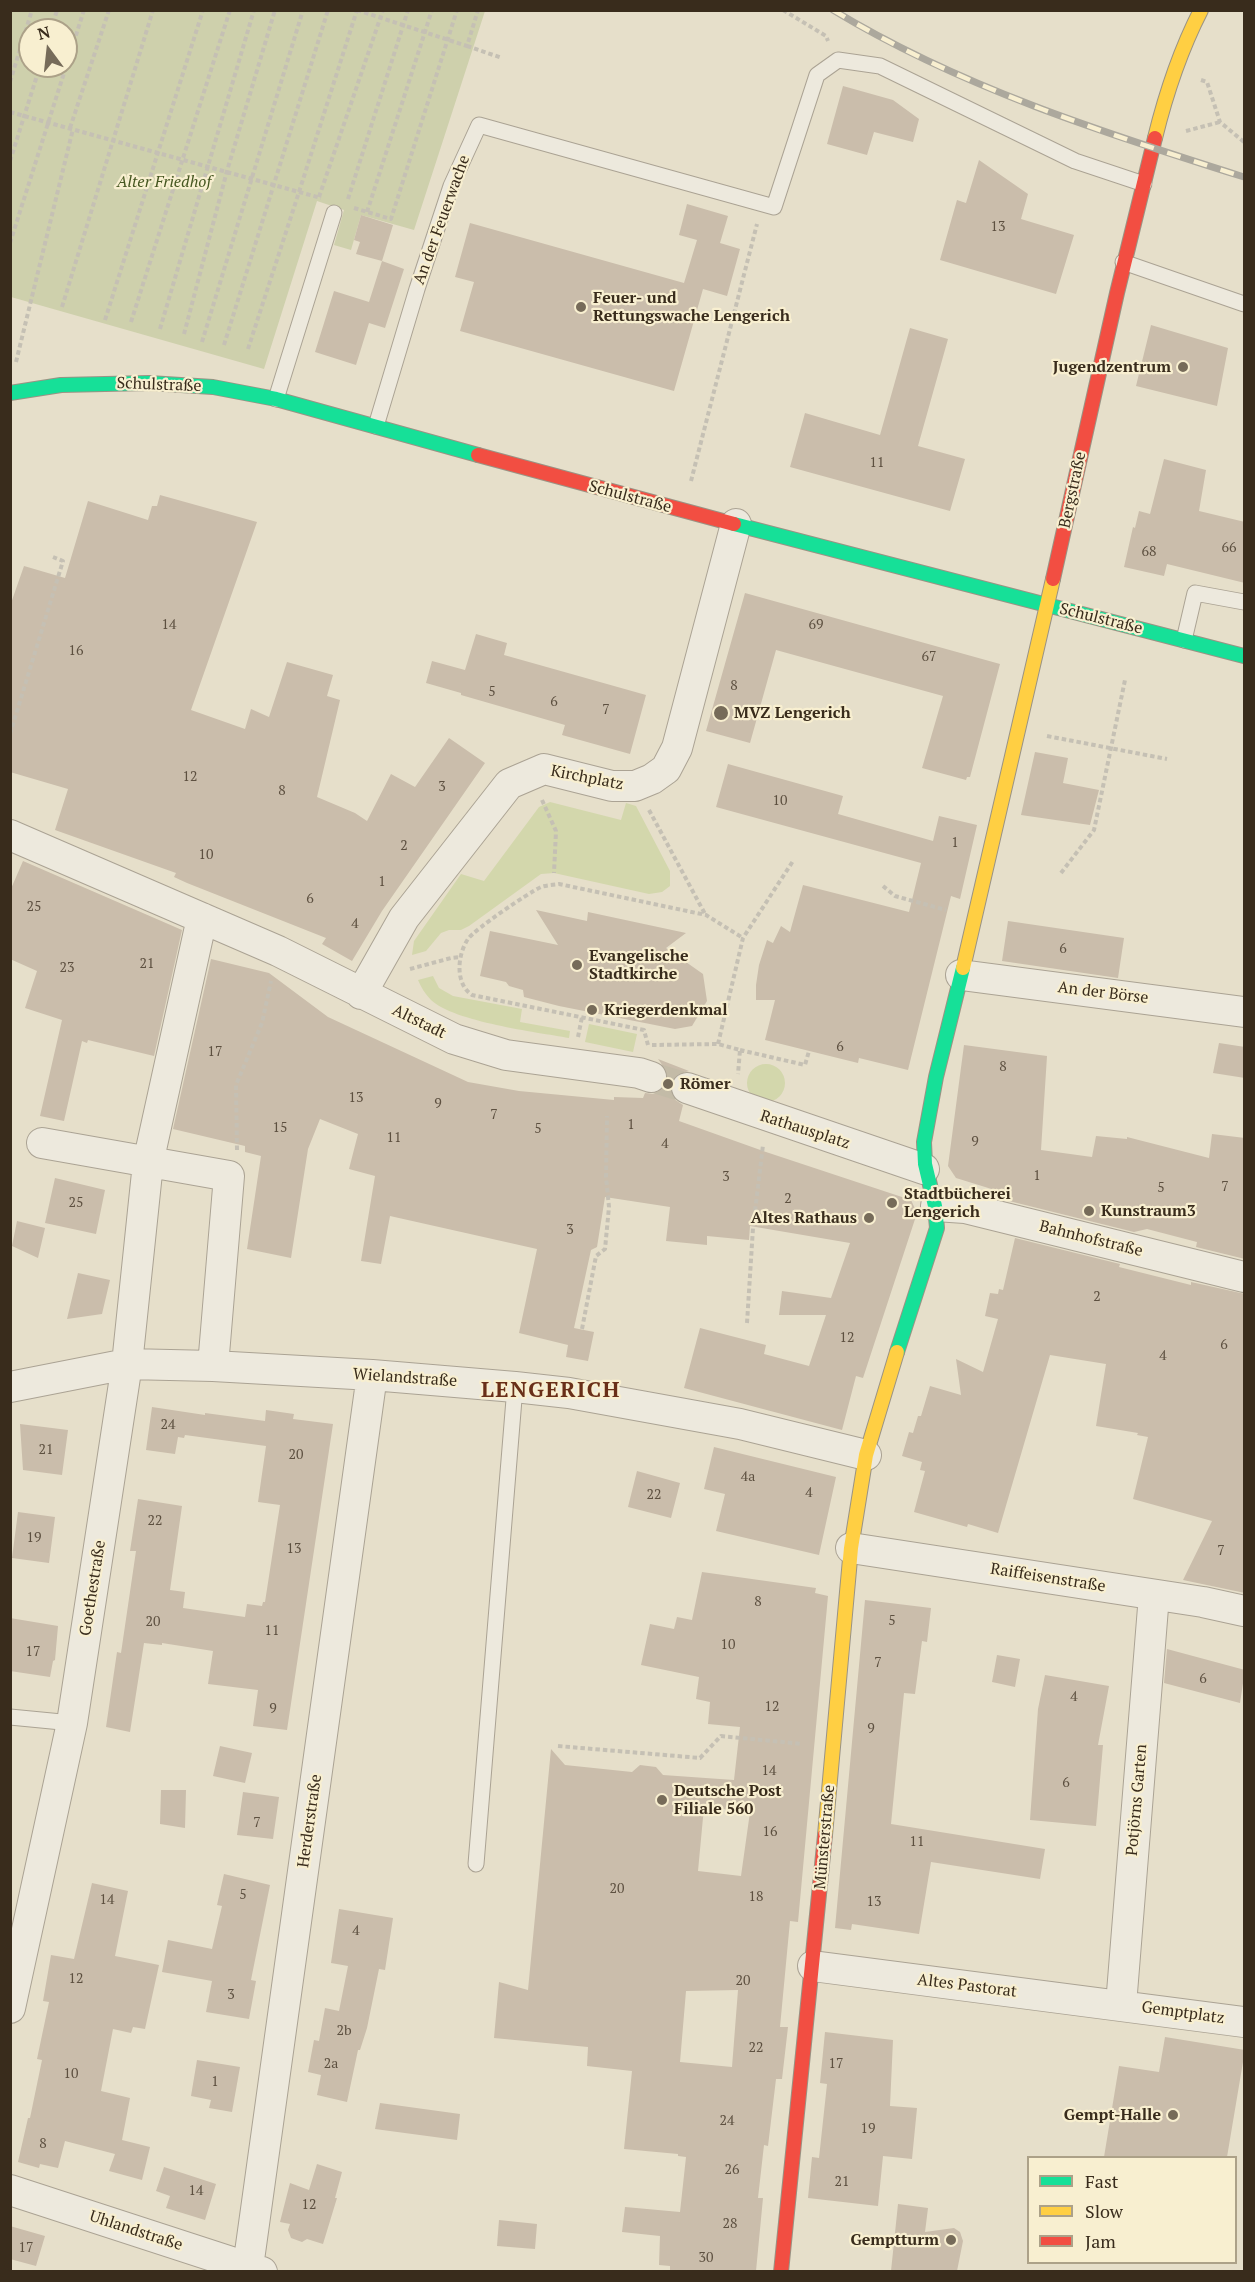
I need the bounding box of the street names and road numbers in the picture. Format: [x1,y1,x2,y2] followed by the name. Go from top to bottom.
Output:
[410,153,474,287] street label: An der Feuerwache
[116,374,202,396] street label: Schulstraße
[1056,450,1090,530] street label: Bergstraße
[587,477,673,517] street label: Schulstraße
[1058,599,1144,639] street label: Schulstraße
[549,762,625,794] street label: Kirchplatz
[1057,978,1149,1008] street label: An der Börse
[389,1001,449,1043] street label: Altstadt
[758,1106,852,1154] street label: Rathausplatz
[1037,1217,1145,1261] street label: Bahnhofstraße
[352,1365,458,1391] street label: Wielandstraße
[76,1539,110,1637] street label: Goethestraße
[989,1559,1107,1597] street label: Raiffeisenstraße
[1123,1743,1151,1857] street label: Potjörns Garten
[294,1773,326,1869] street label: Herderstraße
[811,1784,839,1890] street label: Münsterstraße
[916,1970,1018,2002] street label: Altes Pastorat
[1140,1998,1226,2028] street label: Gemptplatz
[87,2207,185,2255] street label: Uhlandstraße

